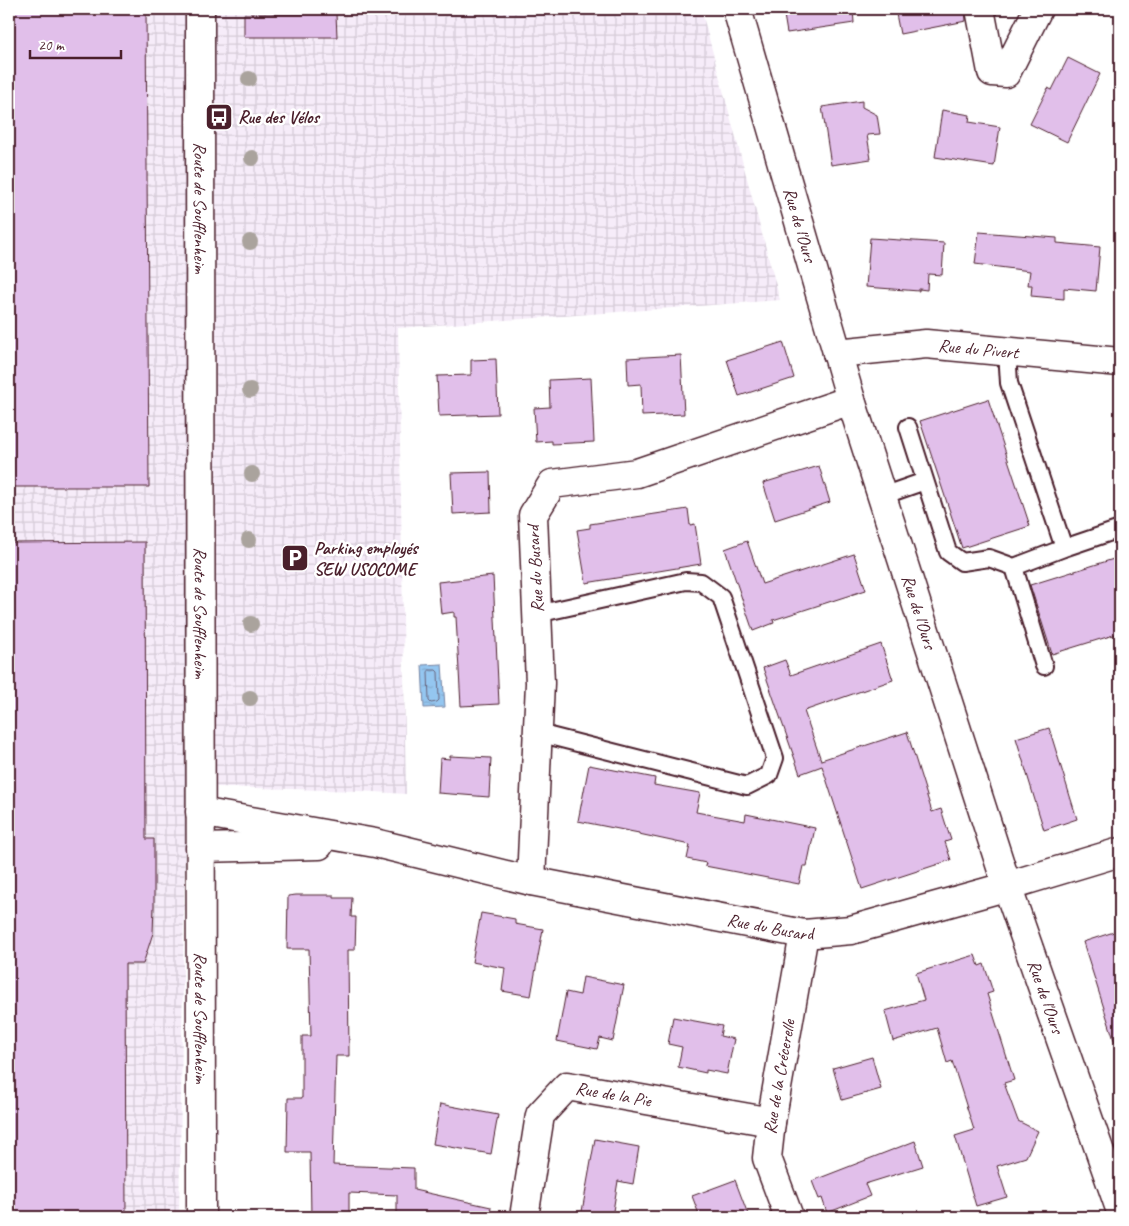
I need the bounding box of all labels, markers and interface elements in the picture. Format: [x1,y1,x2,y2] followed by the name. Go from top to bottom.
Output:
[30,28,121,60] scale bar
[38,36,65,55] text: 20 m
[204,102,234,132] bus stop icon: Rue des Vélos
[238,106,321,128] place label: Rue des Vélos
[189,142,211,275] street label: Route de Soufflenheim
[779,185,822,267] street label: Rue de l'Ours
[937,334,1021,364] street label: Rue du Pivert
[522,522,548,613] street label: Rue du Busard
[314,537,419,580] place label: Parking employés SEW USOCOME
[280,543,310,573] parking icon: Parking employés SEW USOCOME
[189,547,212,680] street label: Route de Soufflenheim
[897,572,942,654] street label: Rue de l'Ours
[725,908,817,945] street label: Rue du Busard
[190,952,212,1085] street label: Route de Soufflenheim
[1023,957,1069,1038] street label: Rue de l'Ours
[759,1017,800,1135] street label: Rue de la Crécerelle
[574,1077,654,1112] street label: Rue de la Pie

